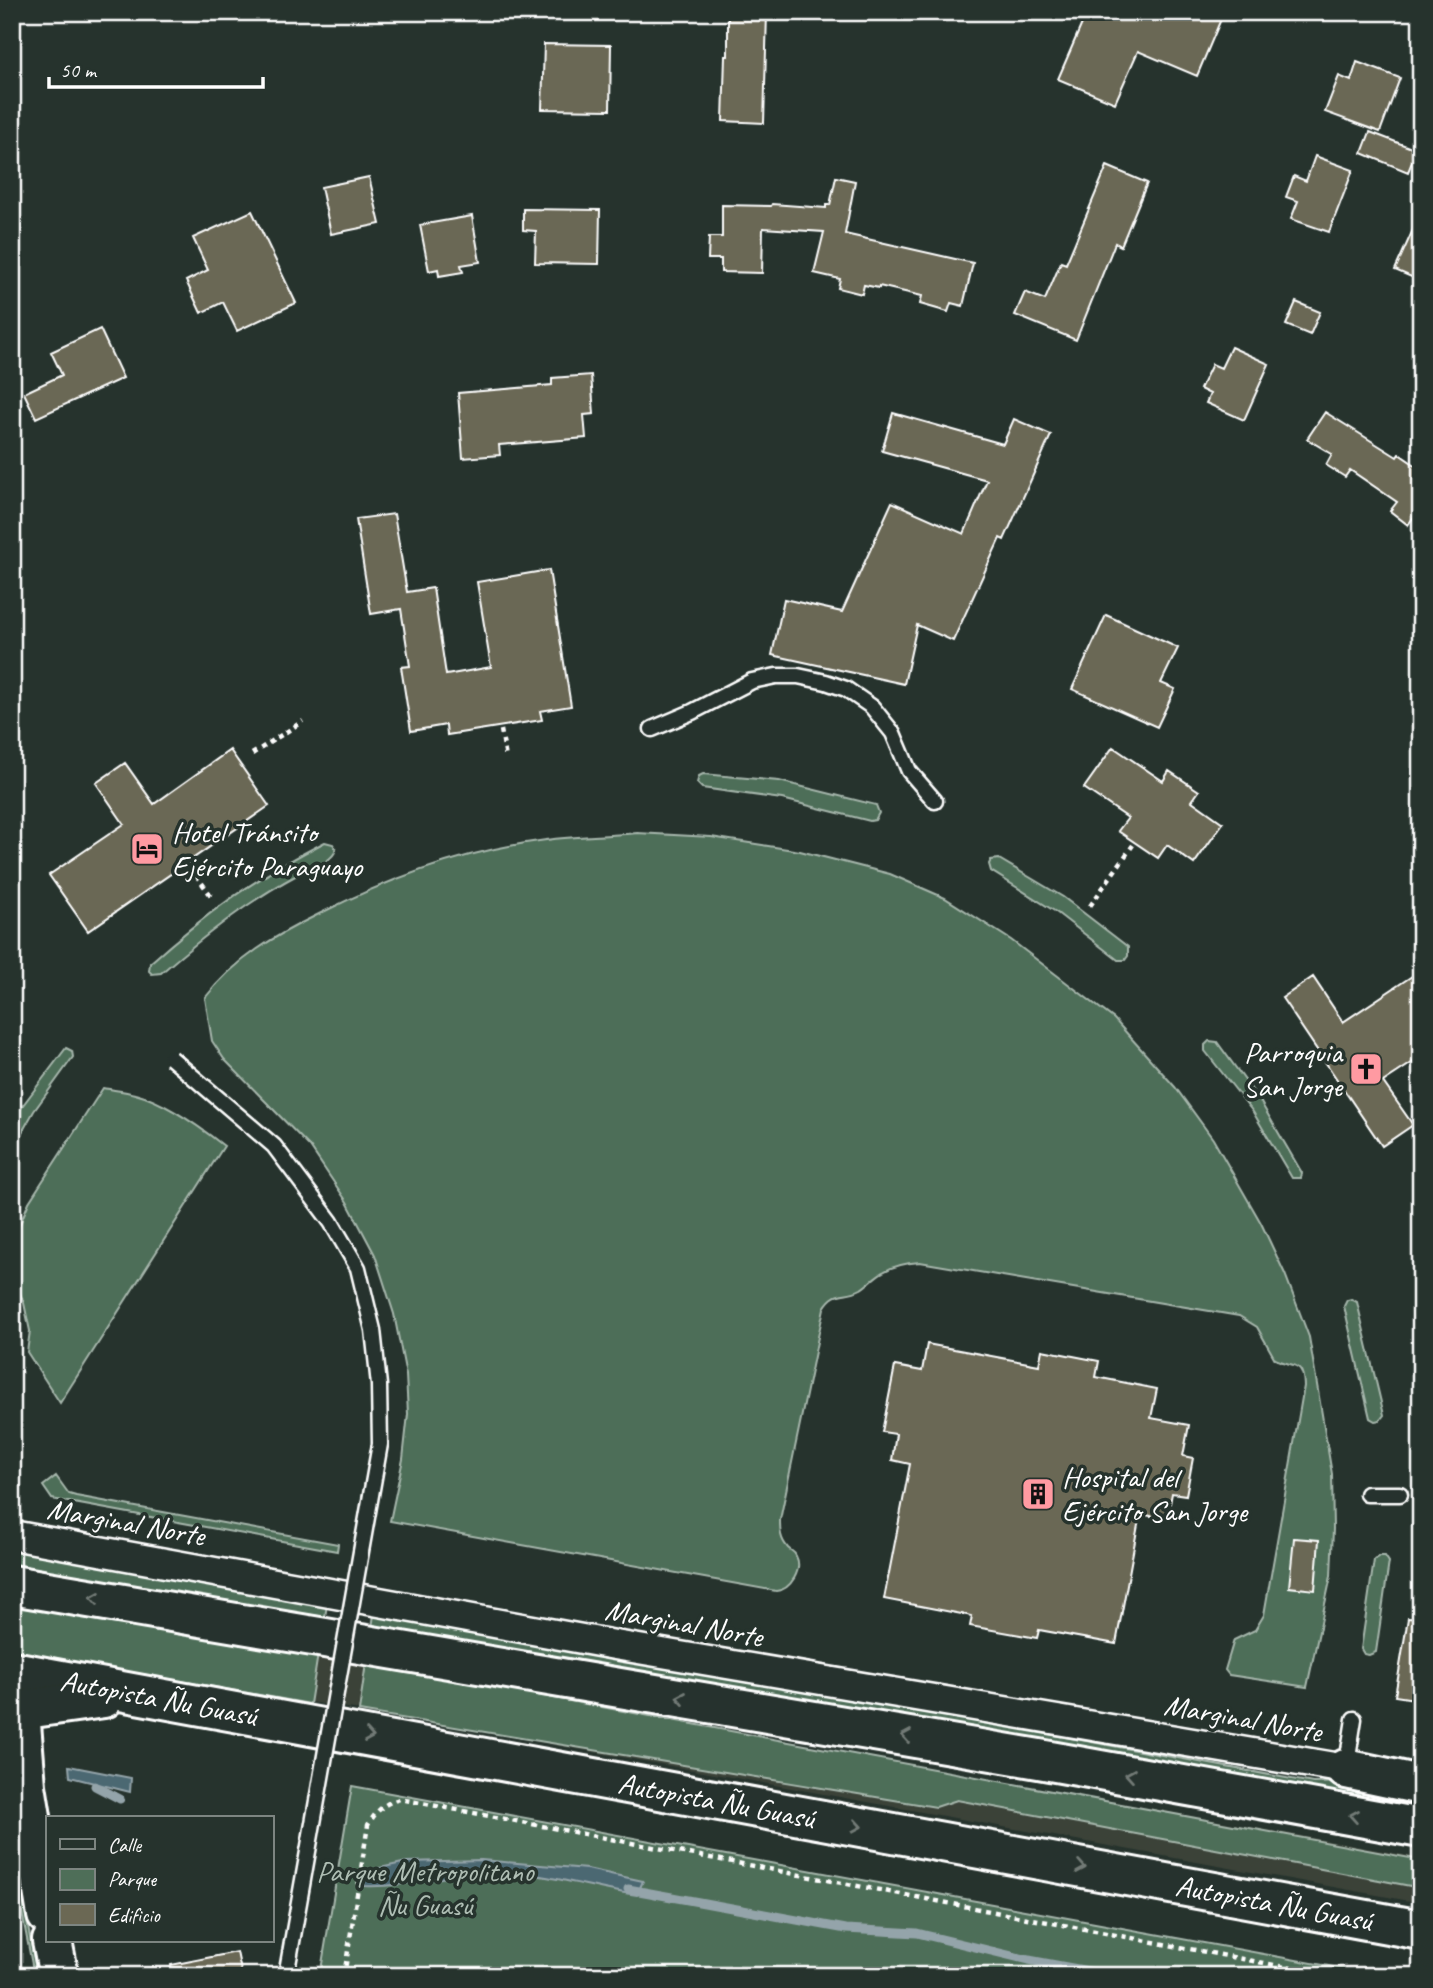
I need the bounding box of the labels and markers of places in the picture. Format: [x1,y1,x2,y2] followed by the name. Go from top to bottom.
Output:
[172,813,364,885] place label: Hotel Tránsito Ejército Paraguayo
[128,830,166,868] hotel icon: Hotel Tránsito Ejército Paraguayo
[1243,1033,1344,1105] place label: Parroquia San Jorge
[1347,1050,1385,1088] church icon: Parroquia San Jorge
[1062,1458,1249,1530] place label: Hospital del Ejército San Jorge
[1019,1475,1057,1513] building icon: Hospital del Ejército San Jorge

